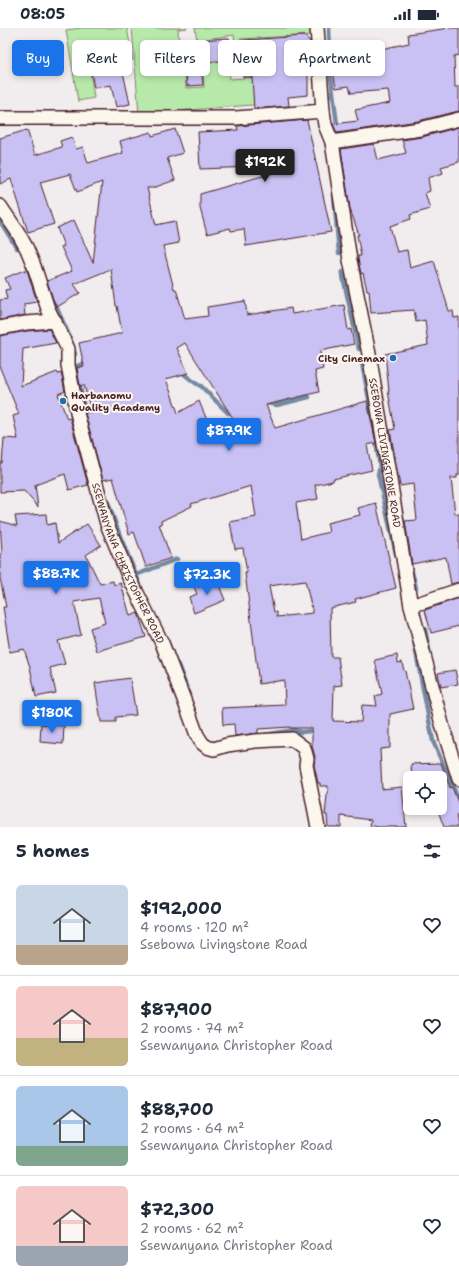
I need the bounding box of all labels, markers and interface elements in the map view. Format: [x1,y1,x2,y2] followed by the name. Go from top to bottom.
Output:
[20,4,65,24] text: 08:05
[12,40,64,76] chip: Buy
[72,40,132,76] chip: Rent
[140,40,210,76] chip: Filters
[218,40,276,76] chip: New
[284,40,385,76] chip: Apartment
[237,149,293,183] pin: $192K
[244,153,286,170] text: $192K
[318,352,385,365] place label: City Cinemax
[388,353,398,363] marker: City Cinemax
[366,377,404,529] street label: SSEBOWA LIVINGSTONE ROAD
[71,389,160,414] place label: Harbanomu Quality Academy
[58,396,68,406] marker: Harbanomu Quality Academy
[196,418,262,452] pin: $87.9K
[206,422,252,439] text: $87.9K
[89,481,167,646] street label: SSEWANYANA CHRISTOPHER ROAD
[23,561,89,595] pin: $88.7K
[174,562,240,596] pin: $72.3K
[32,565,80,582] text: $88.7K
[183,566,231,583] text: $72.3K
[24,700,80,734] pin: $180K
[31,704,73,721] text: $180K
[403,771,447,815] map controls
[403,771,447,815] button: locate
[16,840,89,862] text: 5 homes
[421,840,443,862] icon: filters
[140,897,222,919] text: $192,000
[48,901,96,949] icon: home
[421,914,443,936] icon: heart
[140,919,249,936] text: 4 rooms · 120 m²
[140,936,308,953] text: Ssebowa Livingstone Road
[140,998,212,1020] text: $87,900
[48,1002,96,1050] icon: home
[421,1015,443,1037] icon: heart
[140,1020,244,1037] text: 2 rooms · 74 m²
[140,1037,333,1054] text: Ssewanyana Christopher Road
[140,1098,214,1120] text: $88,700
[48,1102,96,1150] icon: home
[421,1115,443,1137] icon: heart
[140,1120,244,1137] text: 2 rooms · 64 m²
[140,1137,333,1154] text: Ssewanyana Christopher Road
[140,1198,214,1220] text: $72,300
[48,1202,96,1250] icon: home
[421,1215,443,1237] icon: heart
[140,1220,244,1237] text: 2 rooms · 62 m²
[140,1237,333,1254] text: Ssewanyana Christopher Road

